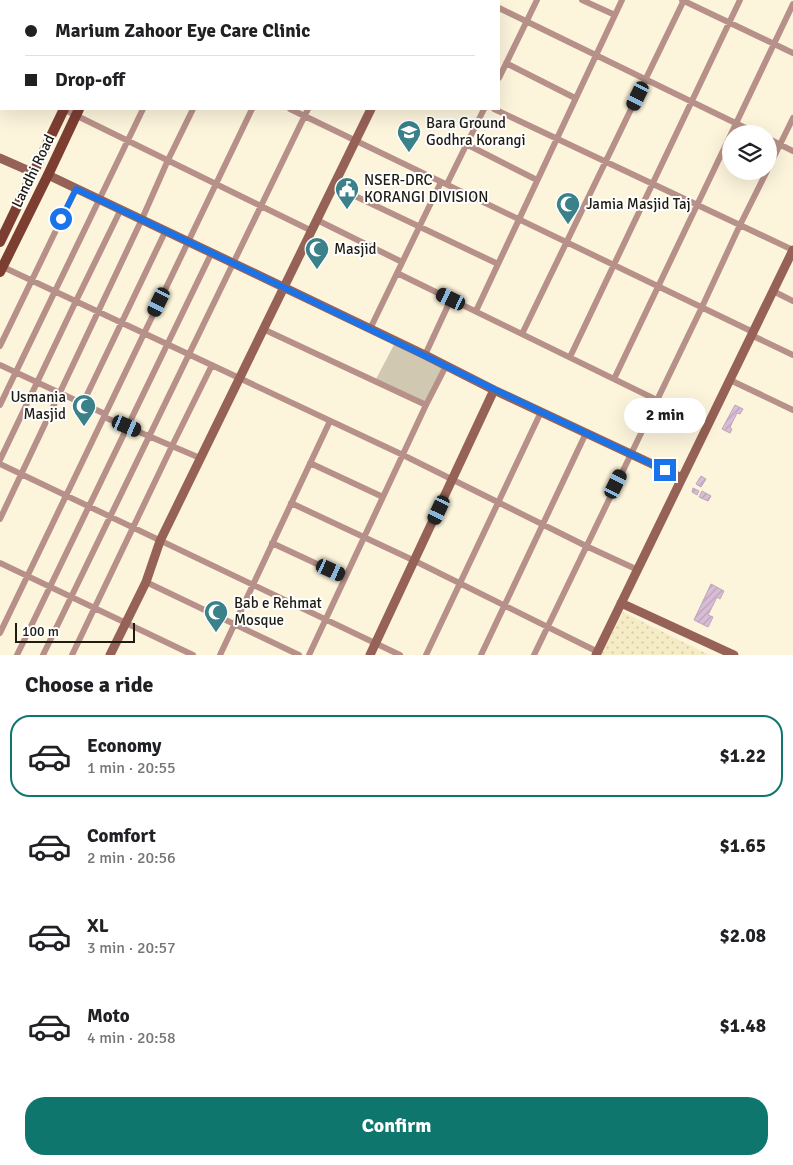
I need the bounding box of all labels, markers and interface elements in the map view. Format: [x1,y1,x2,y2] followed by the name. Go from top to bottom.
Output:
[55,19,310,43] text: Marium Zahoor Eye Care Clinic
[55,68,125,92] text: Drop-off
[624,79,651,113] car
[426,114,526,149] place label: Bara Ground Godhra Korangi
[396,119,422,153] school or university icon: Bara Ground Godhra Korangi
[722,125,777,180] map controls
[722,125,777,180] button: layers
[8,131,58,210] street label: Landhi Road
[364,171,488,206] place label: NSER-DRC KORANGI DIVISION
[334,176,360,210] public building icon: NSER-DRC KORANGI DIVISION
[555,191,581,225] mosque icon: Jamia Masjid Taj
[586,195,691,213] place label: Jamia Masjid Taj
[50,208,72,230] route start
[304,236,330,270] mosque icon: Masjid
[334,240,377,258] place label: Masjid
[145,285,172,319] car
[434,286,467,312] car
[10,388,66,423] place label: Usmania Masjid
[71,393,97,427] mosque icon: Usmania Masjid
[624,398,706,432] callout: 2 min
[646,405,684,425] text: 2 min
[110,413,143,439] car
[654,459,676,481] route end
[602,467,629,501] car
[425,493,452,527] car
[314,557,347,583] car
[234,594,322,629] place label: Bab e Rehmat Mosque
[203,599,229,633] mosque icon: Bab e Rehmat Mosque
[15,620,135,643] scale bar
[22,623,59,640] text: 100 m
[25,671,153,698] text: Choose a ride
[27,734,72,779] icon: car
[87,734,161,758] text: Economy
[720,744,766,768] text: $1.22
[87,758,176,778] text: 1 min · 20:55
[27,824,72,869] icon: car
[87,824,156,848] text: Comfort
[720,834,766,858] text: $1.65
[87,848,176,868] text: 2 min · 20:56
[27,914,72,959] icon: car
[87,914,109,938] text: XL
[720,924,766,948] text: $2.08
[87,938,176,958] text: 3 min · 20:57
[27,1004,72,1049] icon: car
[87,1004,130,1028] text: Moto
[720,1014,766,1038] text: $1.48
[87,1028,176,1048] text: 4 min · 20:58
[25,1097,768,1155] button: Confirm

